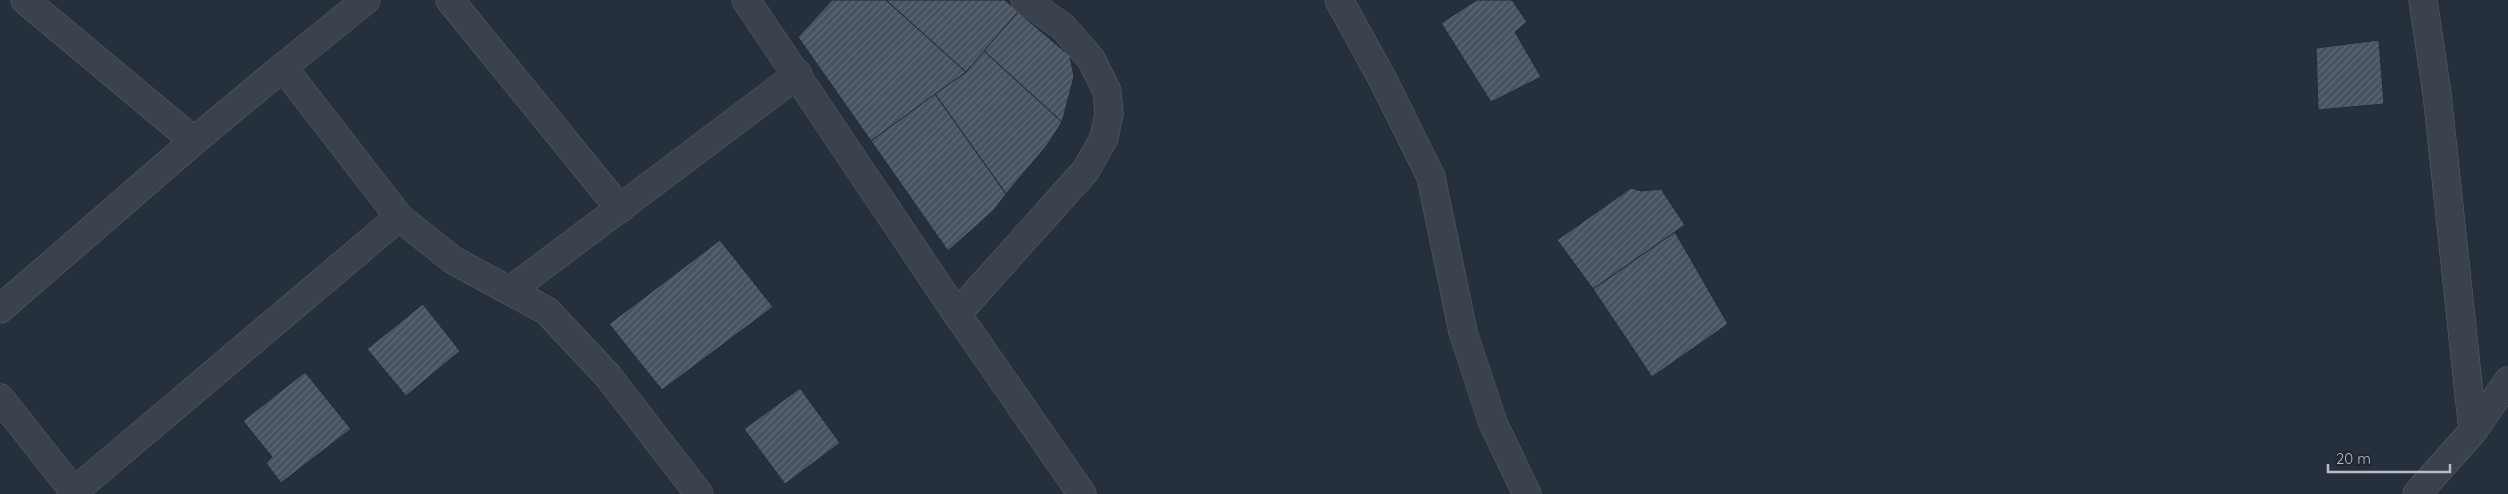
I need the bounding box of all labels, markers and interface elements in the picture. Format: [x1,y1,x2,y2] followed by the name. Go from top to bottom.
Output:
[2328,442,2450,474] scale bar
[2336,449,2371,468] text: 20 m

